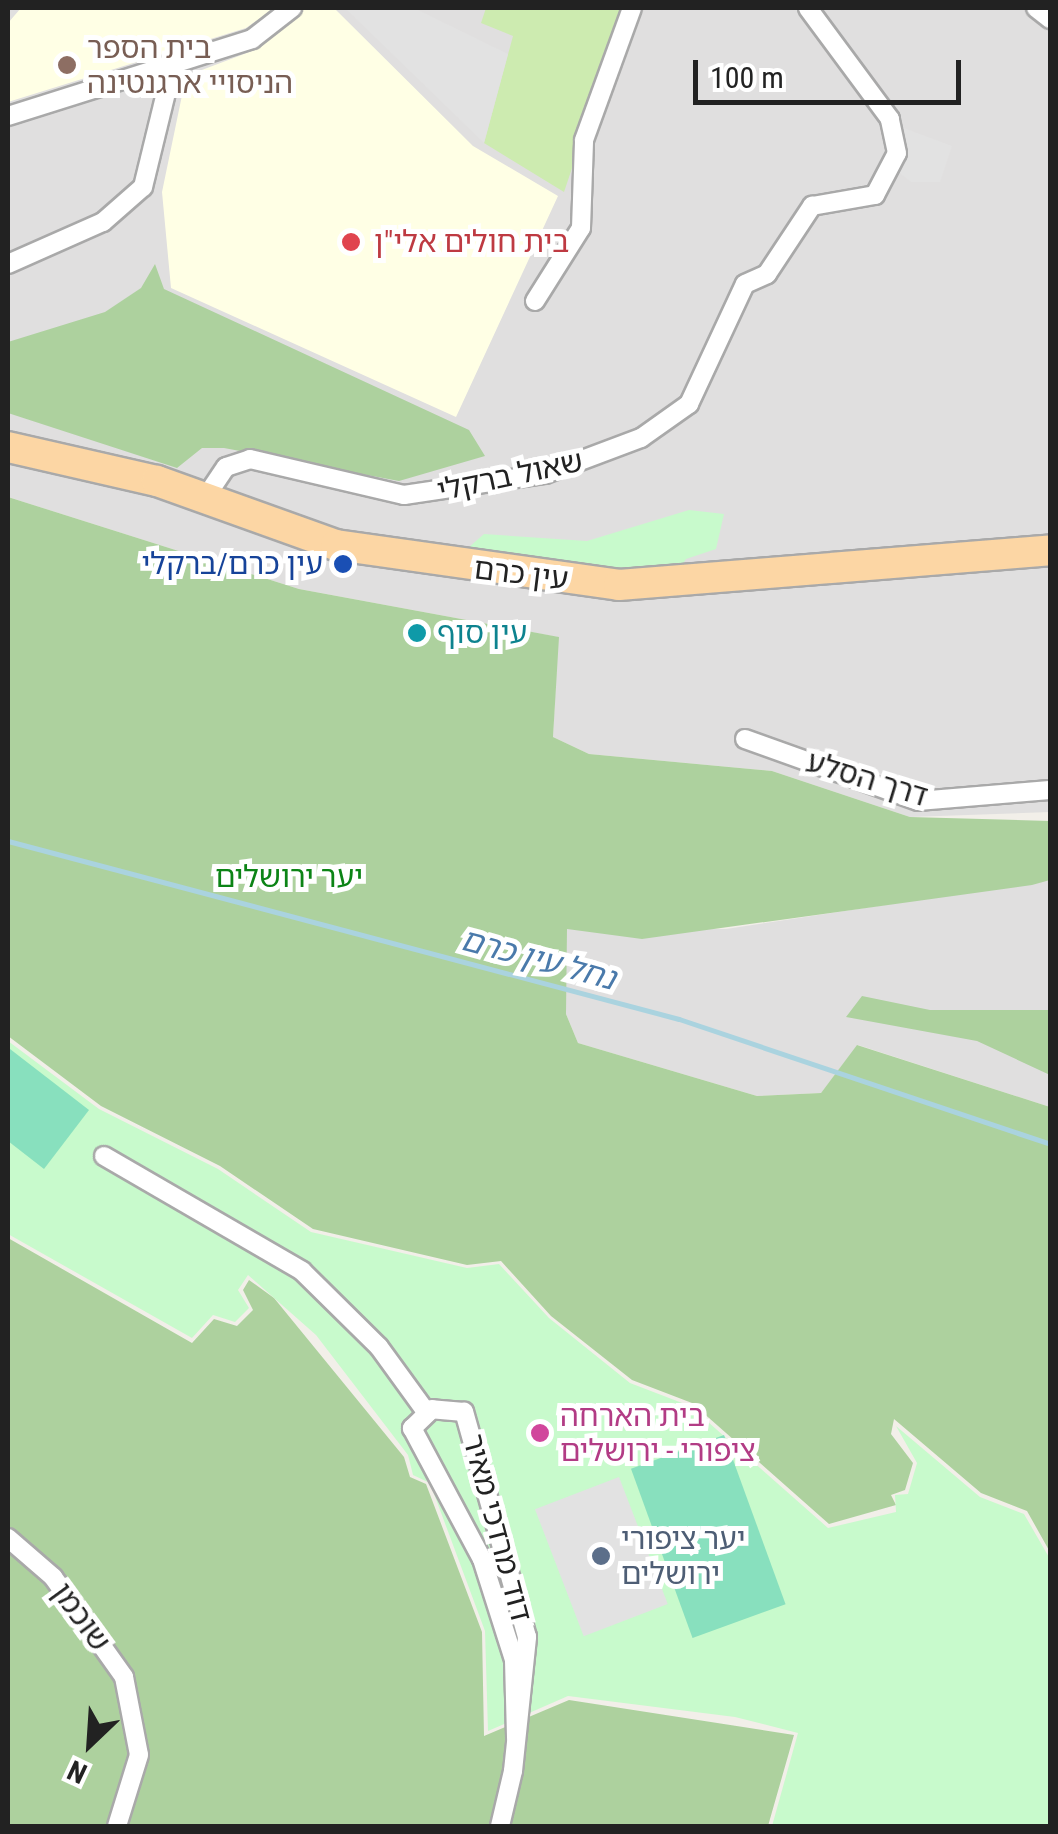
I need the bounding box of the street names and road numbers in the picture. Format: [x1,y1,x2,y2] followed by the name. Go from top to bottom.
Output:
[434,443,586,509] street label: שאול ברקלי
[472,550,570,598] street label: עין כרם
[802,744,932,814] street label: דרך הסלע
[455,1430,539,1626] street label: דוד מרדכי מאיר
[44,1576,118,1658] street label: שוכמן

